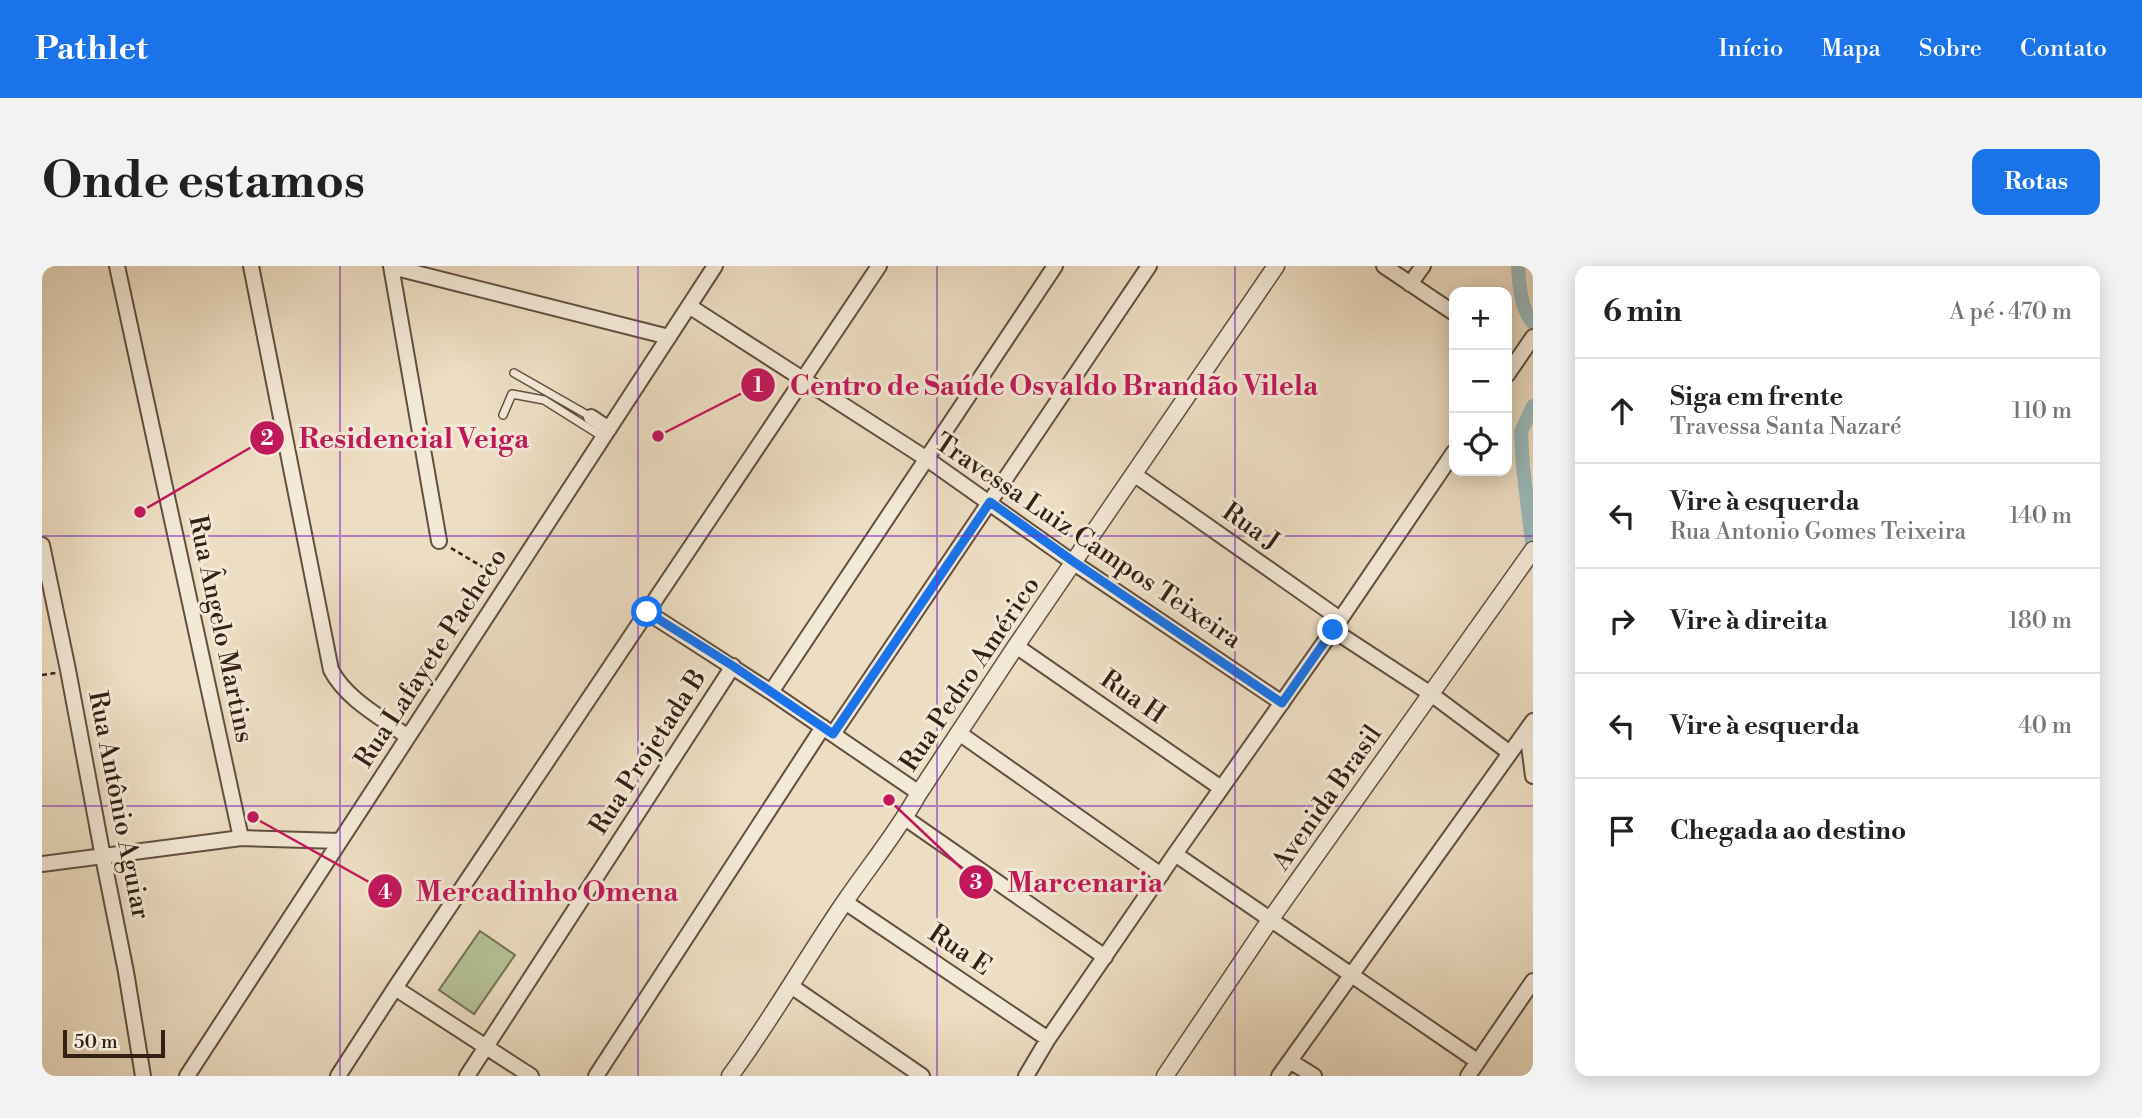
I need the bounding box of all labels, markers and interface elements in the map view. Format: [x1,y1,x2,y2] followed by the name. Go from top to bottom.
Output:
[35,29,148,70] text: Pathlet
[1719,34,1783,64] text: Início
[1821,34,1881,64] text: Mapa
[1919,34,1982,64] text: Sobre
[2020,34,2107,64] text: Contato
[1972,149,2100,215] button: Rotas
[42,152,365,213] text: Onde estamos
[1449,287,1512,476] map controls
[1449,287,1512,350] button: +
[1603,293,1682,331] text: 6 min
[1949,298,2072,326] text: A pé · 470 m
[1449,350,1512,413] button: −
[741,361,1332,410] callout: Centro de Saúde Osvaldo Brandão Vilela
[790,369,1319,404] text: Centro de Saúde Osvaldo Brandão Vilela
[753,373,763,399] text: 1
[1670,381,1843,413] text: Siga em frente
[1603,392,1641,430] icon: ahead
[2012,397,2072,425] text: 110 m
[249,413,543,462] callout: Residencial Veiga
[1449,413,1512,476] button: locate
[1670,413,1902,441] text: Travessa Santa Nazaré
[299,422,530,457] text: Residencial Veiga
[260,426,274,452] text: 2
[929,426,1248,656] street label: Travessa Luiz Campos Teixeira
[1670,486,1860,518] text: Vire à esquerda
[1216,496,1286,558] street label: Rua J
[1603,497,1641,535] icon: left
[2009,502,2072,530] text: 140 m
[181,512,263,745] street label: Rua Ângelo Martins
[1670,518,1966,546] text: Rua Antonio Gomes Teixeira
[348,542,514,774] street label: Rua Lafayete Pacheco
[893,571,1047,777] street label: Rua Pedro Américo
[631,596,662,627] route start
[1603,602,1641,640] icon: right
[1670,605,1828,637] text: Vire à direita
[2008,607,2072,635] text: 180 m
[1317,614,1348,645] route end
[583,663,713,841] street label: Rua Projetada B
[1094,663,1172,731] street label: Rua H
[81,688,157,922] street label: Rua Antônio Aguiar
[1603,707,1641,745] icon: left
[1670,710,1860,742] text: Vire à esquerda
[2018,712,2072,740] text: 40 m
[1265,719,1389,878] street label: Avenida Brasil
[1603,812,1641,850] icon: arrive
[1670,815,1906,847] text: Chegada ao destino
[958,857,1177,906] callout: Marcenaria
[1007,866,1164,901] text: Marcenaria
[367,867,693,916] callout: Mercadinho Omena
[970,870,982,896] text: 3
[416,875,679,910] text: Mercadinho Omena
[378,880,392,906] text: 4
[922,917,998,983] street label: Rua E
[63,1027,164,1059] scale bar
[74,1030,118,1054] text: 50 m

